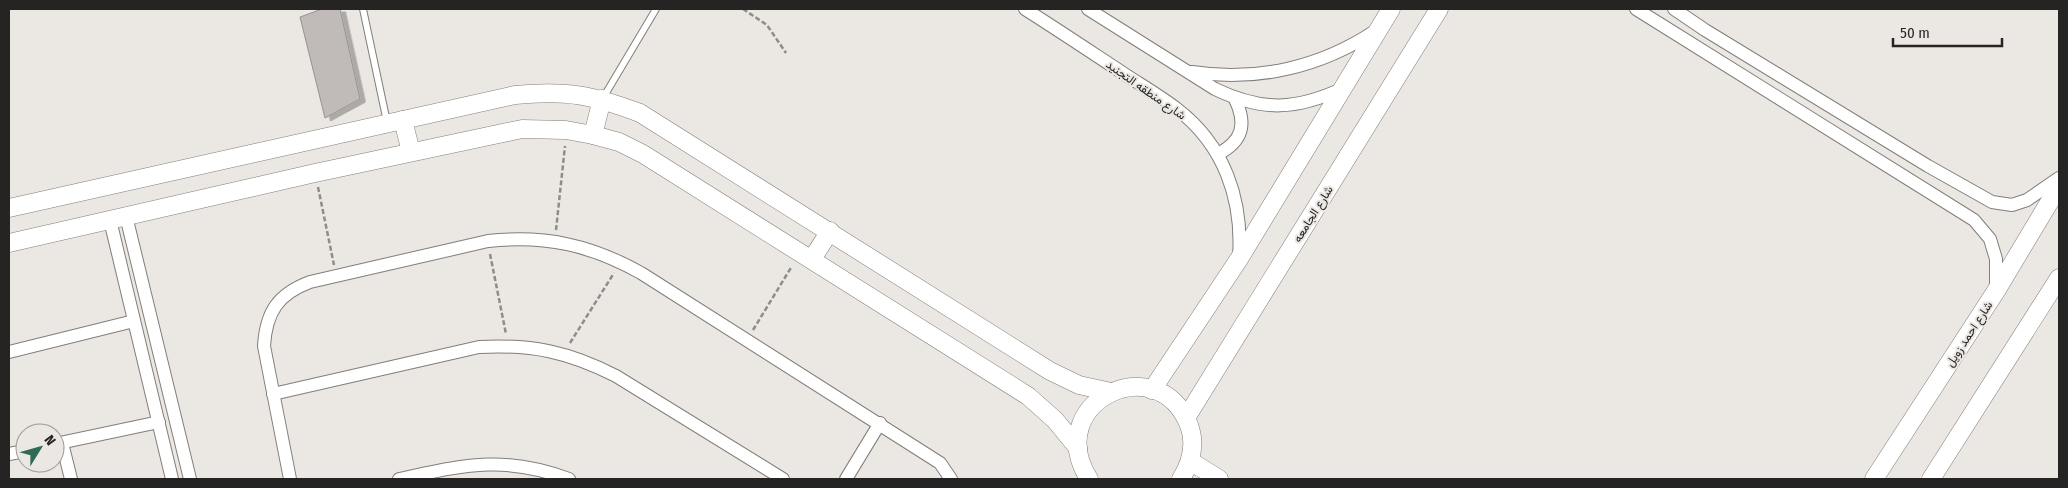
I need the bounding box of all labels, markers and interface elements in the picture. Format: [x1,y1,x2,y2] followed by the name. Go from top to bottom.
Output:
[1893,15,2002,47] scale bar
[1900,24,1930,42] text: 50 m
[1102,57,1189,124] street label: شارع منطقه التجنيد
[1290,183,1338,246] street label: شارع الجامعه
[1943,299,1997,370] street label: شارع احمد زويل
[15,423,65,473] north arrow
[41,432,59,449] text: N

